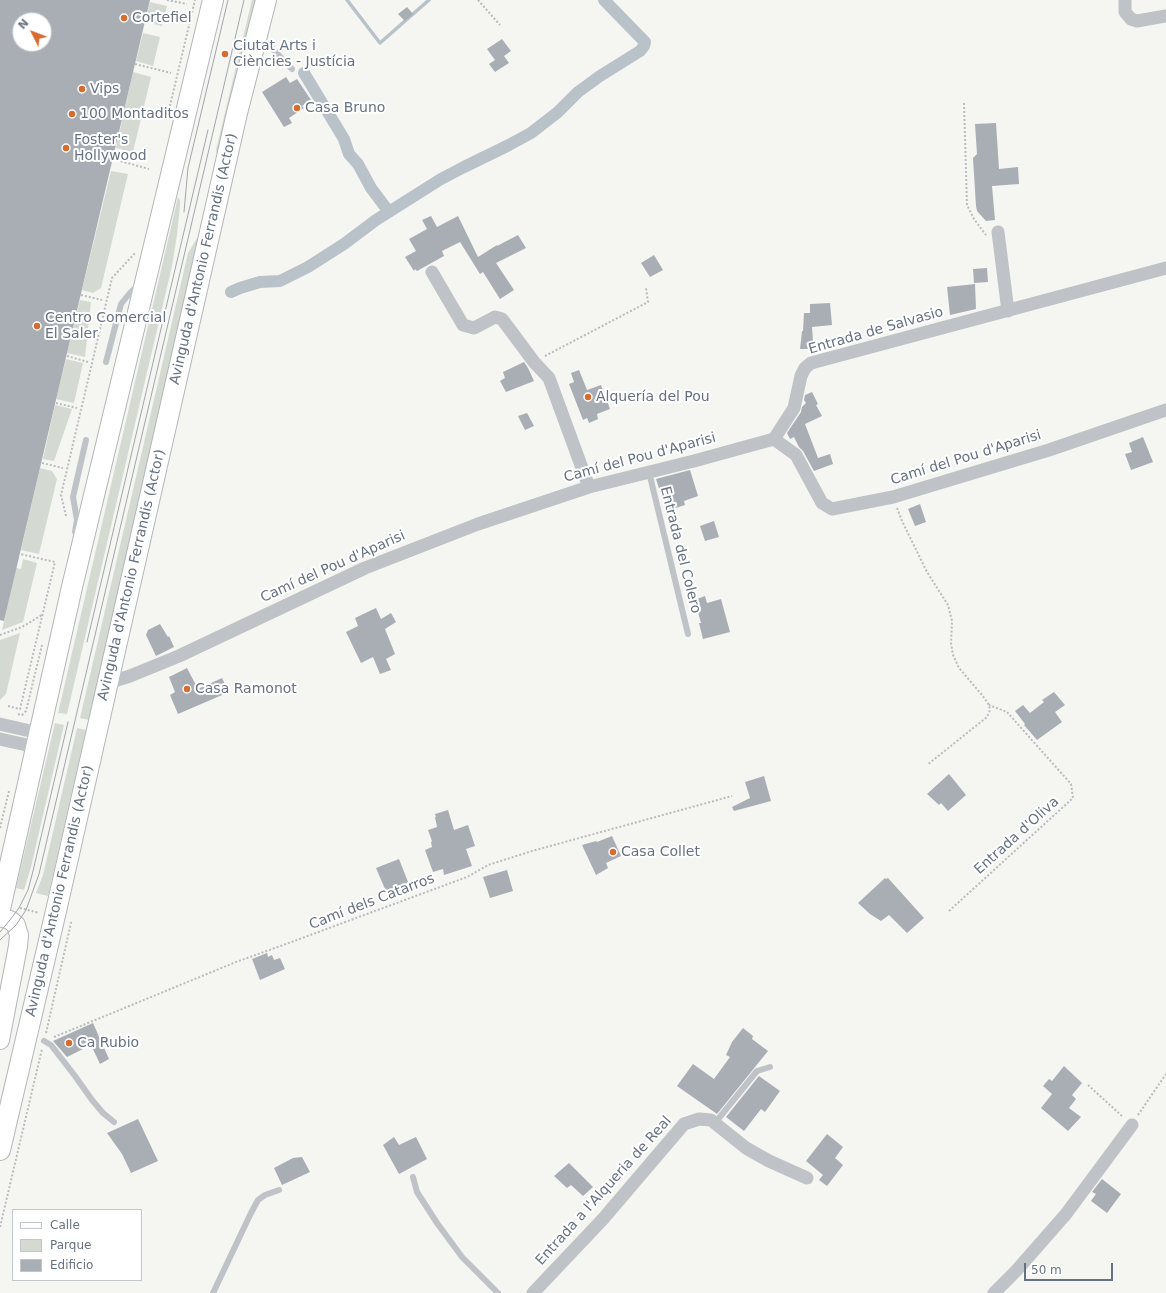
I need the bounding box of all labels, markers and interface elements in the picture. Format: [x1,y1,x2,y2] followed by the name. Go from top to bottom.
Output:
[132,10,192,26] place label: Cortefiel
[12,12,52,52] north arrow
[119,13,129,23] marker: Cortefiel
[16,17,31,32] text: N
[233,38,355,70] place label: Ciutat Arts i Ciències - Justícia
[220,49,230,59] marker: Ciutat Arts i Ciències - Justícia
[90,81,119,97] place label: Vips
[77,84,87,94] marker: Vips
[305,100,385,116] place label: Casa Bruno
[292,103,302,113] marker: Casa Bruno
[80,106,189,122] place label: 100 Montaditos
[67,109,77,119] marker: 100 Montaditos
[74,132,147,164] place label: Foster's Hollywood
[167,132,241,386] street label: Avinguda d'Antonio Ferrandis (Actor)
[61,143,71,153] marker: Foster's Hollywood
[807,304,945,358] street label: Entrada de Salvasio
[45,310,166,342] place label: Centro Comercial El Saler
[32,321,42,331] marker: Centro Comercial El Saler
[596,389,710,405] place label: Alquería del Pou
[583,392,593,402] marker: Alquería del Pou
[889,427,1043,489] street label: Camí del Pou d'Aparisi
[562,430,718,486] street label: Camí del Pou d'Aparisi
[95,448,169,702] street label: Avinguda d'Antonio Ferrandis (Actor)
[656,485,704,615] street label: Entrada del Colero
[258,527,408,607] street label: Camí del Pou d'Aparisi
[195,681,297,697] place label: Casa Ramonot
[182,684,192,694] marker: Casa Ramonot
[23,764,97,1018] street label: Avinguda d'Antonio Ferrandis (Actor)
[971,794,1063,878] street label: Entrada d'Oliva
[621,844,700,860] place label: Casa Collet
[608,847,618,857] marker: Casa Collet
[307,870,437,934] street label: Camí dels Catarros
[77,1035,139,1051] place label: Ca Rubio
[64,1038,74,1048] marker: Ca Rubio
[533,1113,675,1269] street label: Entrada a l'Alqueria de Real
[12,1209,142,1281] legend
[50,1218,80,1232] text: Calle
[50,1238,91,1252] text: Parque
[1026,1255,1115,1281] scale bar
[50,1258,93,1272] text: Edificio
[1031,1263,1062,1277] text: 50 m

